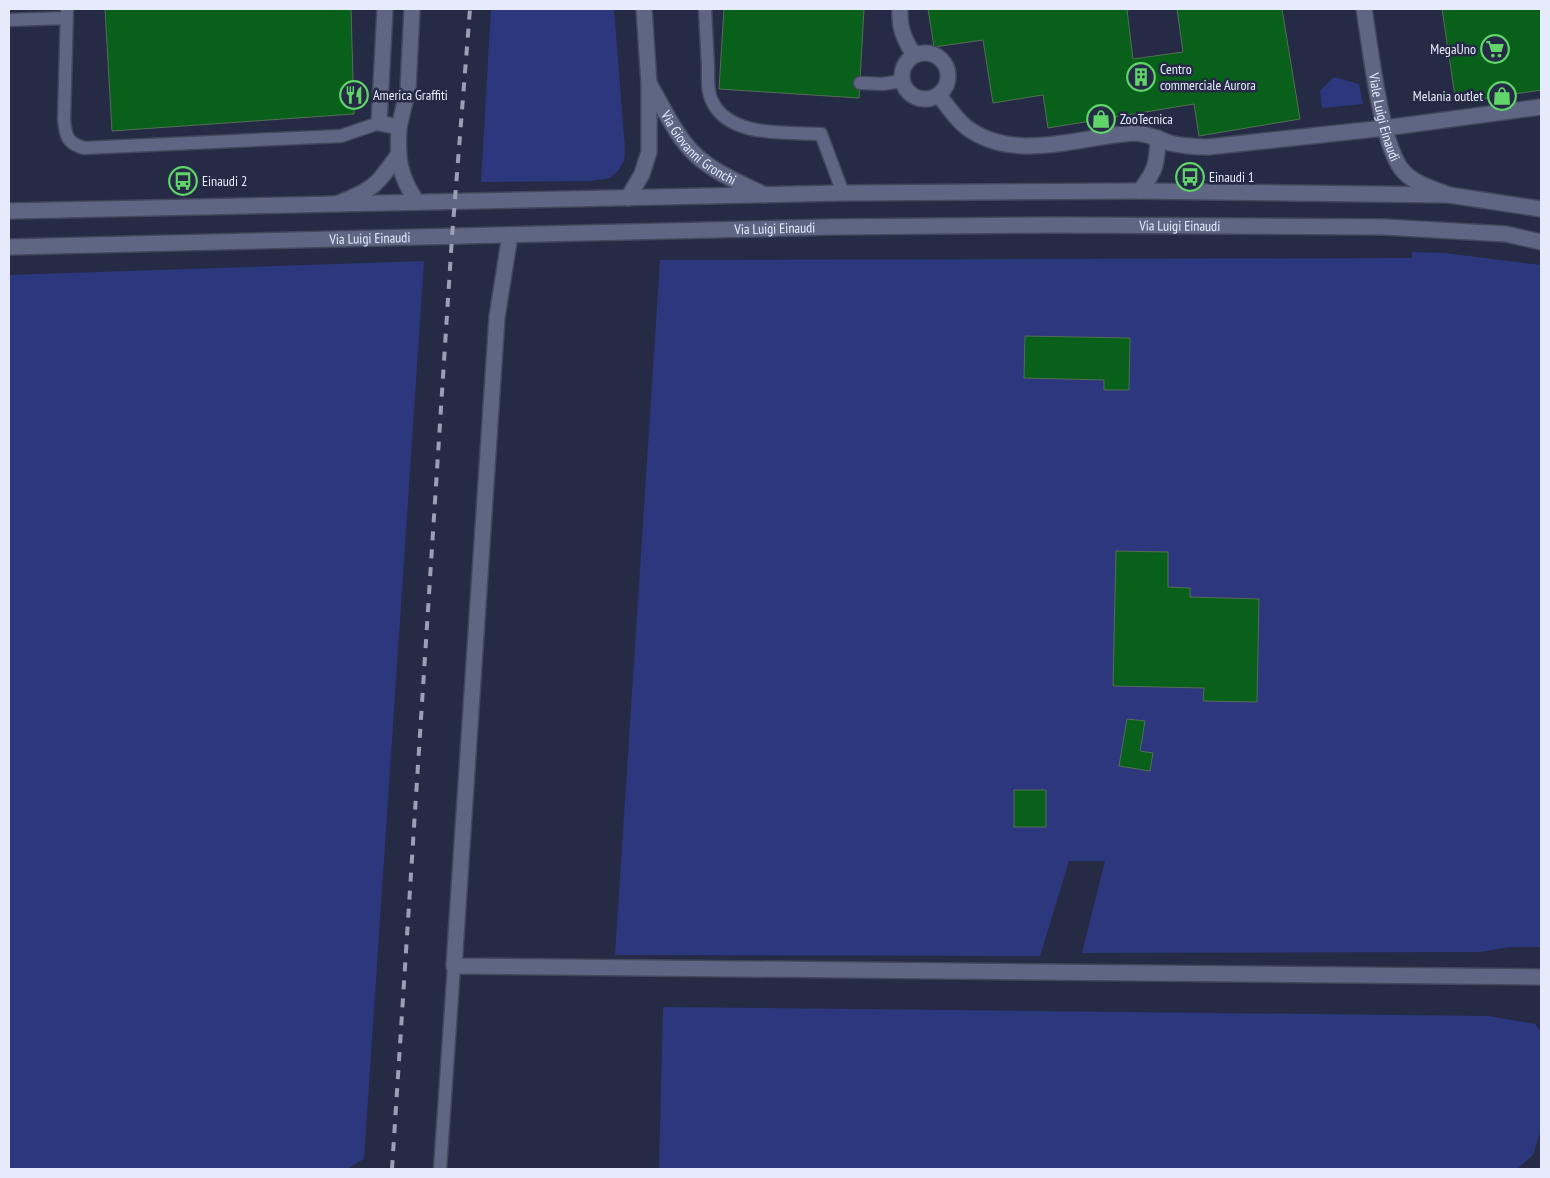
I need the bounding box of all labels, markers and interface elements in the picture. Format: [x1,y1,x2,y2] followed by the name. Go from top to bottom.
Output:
[1480,34,1510,64] supermarket icon: MegaUno
[1430,40,1476,58] place label: MegaUno
[1160,60,1256,94] place label: Centro commerciale Aurora
[1126,62,1156,92] building icon: Centro commerciale Aurora
[1365,71,1404,164] street label: Viale Luigi Einaudi
[339,80,369,110] restaurant icon: America Graffiti
[1487,81,1517,111] shop icon: Melania outlet
[373,86,448,104] place label: America Graffiti
[1413,87,1483,105] place label: Melania outlet
[1086,104,1116,134] shop icon: ZooTecnica
[657,107,739,189] street label: Via Giovanni Gronchi
[1120,110,1173,128] place label: ZooTecnica
[1175,162,1205,192] bus stop icon: Einaudi 1
[168,166,198,196] bus stop icon: Einaudi 2
[1209,168,1254,186] place label: Einaudi 1
[202,172,247,190] place label: Einaudi 2
[1138,217,1220,235] street label: Via Luigi Einaudi
[733,218,815,238] street label: Via Luigi Einaudi
[328,228,411,248] street label: Via Luigi Einaudi

